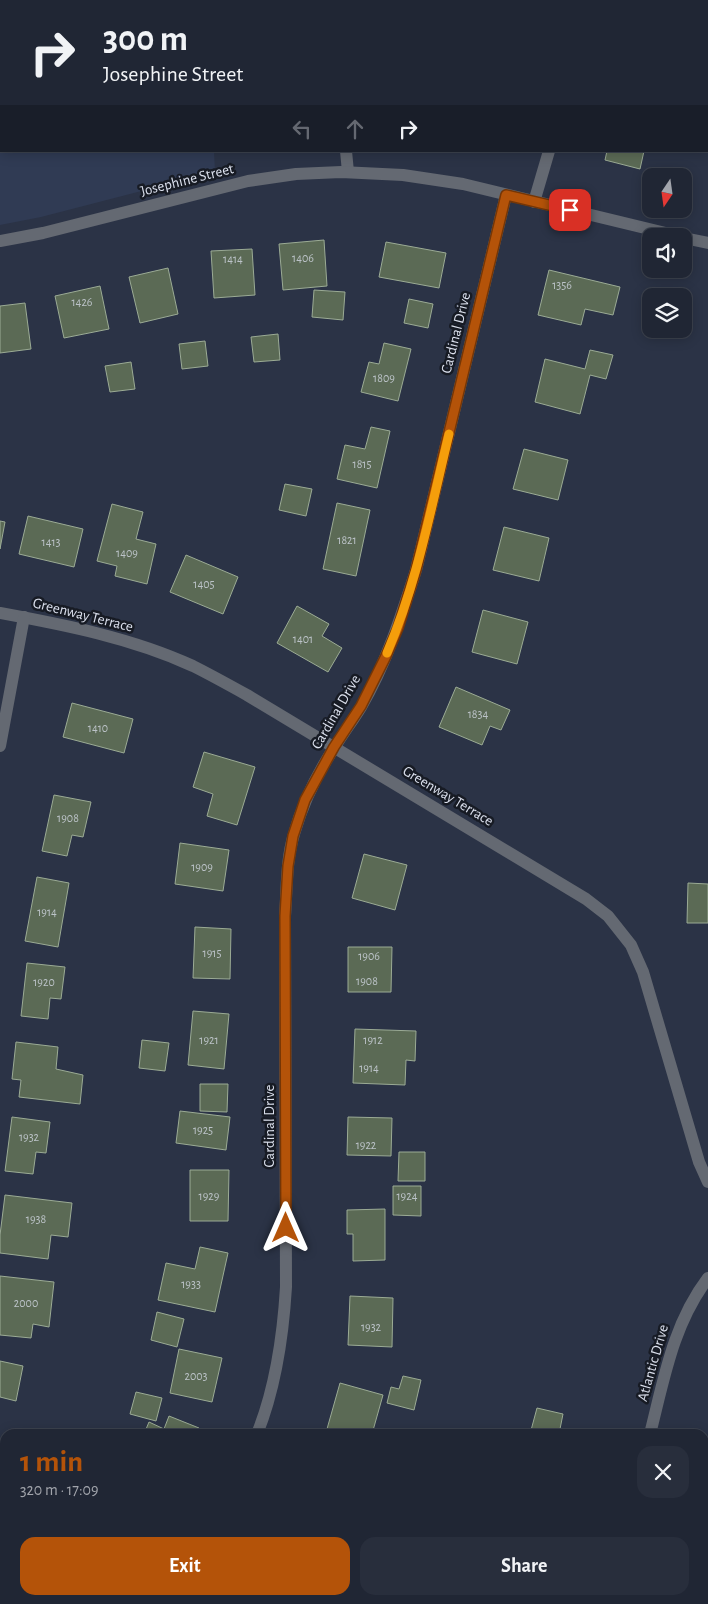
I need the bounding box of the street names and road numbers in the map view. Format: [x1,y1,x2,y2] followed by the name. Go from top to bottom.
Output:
[139,161,235,199] street label: Josephine Street
[439,291,473,375] street label: Cardinal Drive
[31,595,135,635] street label: Greenway Terrace
[309,672,363,752] street label: Cardinal Drive
[400,763,496,829] street label: Greenway Terrace
[262,1084,277,1167] street label: Cardinal Drive
[635,1323,671,1403] street label: Atlantic Drive

